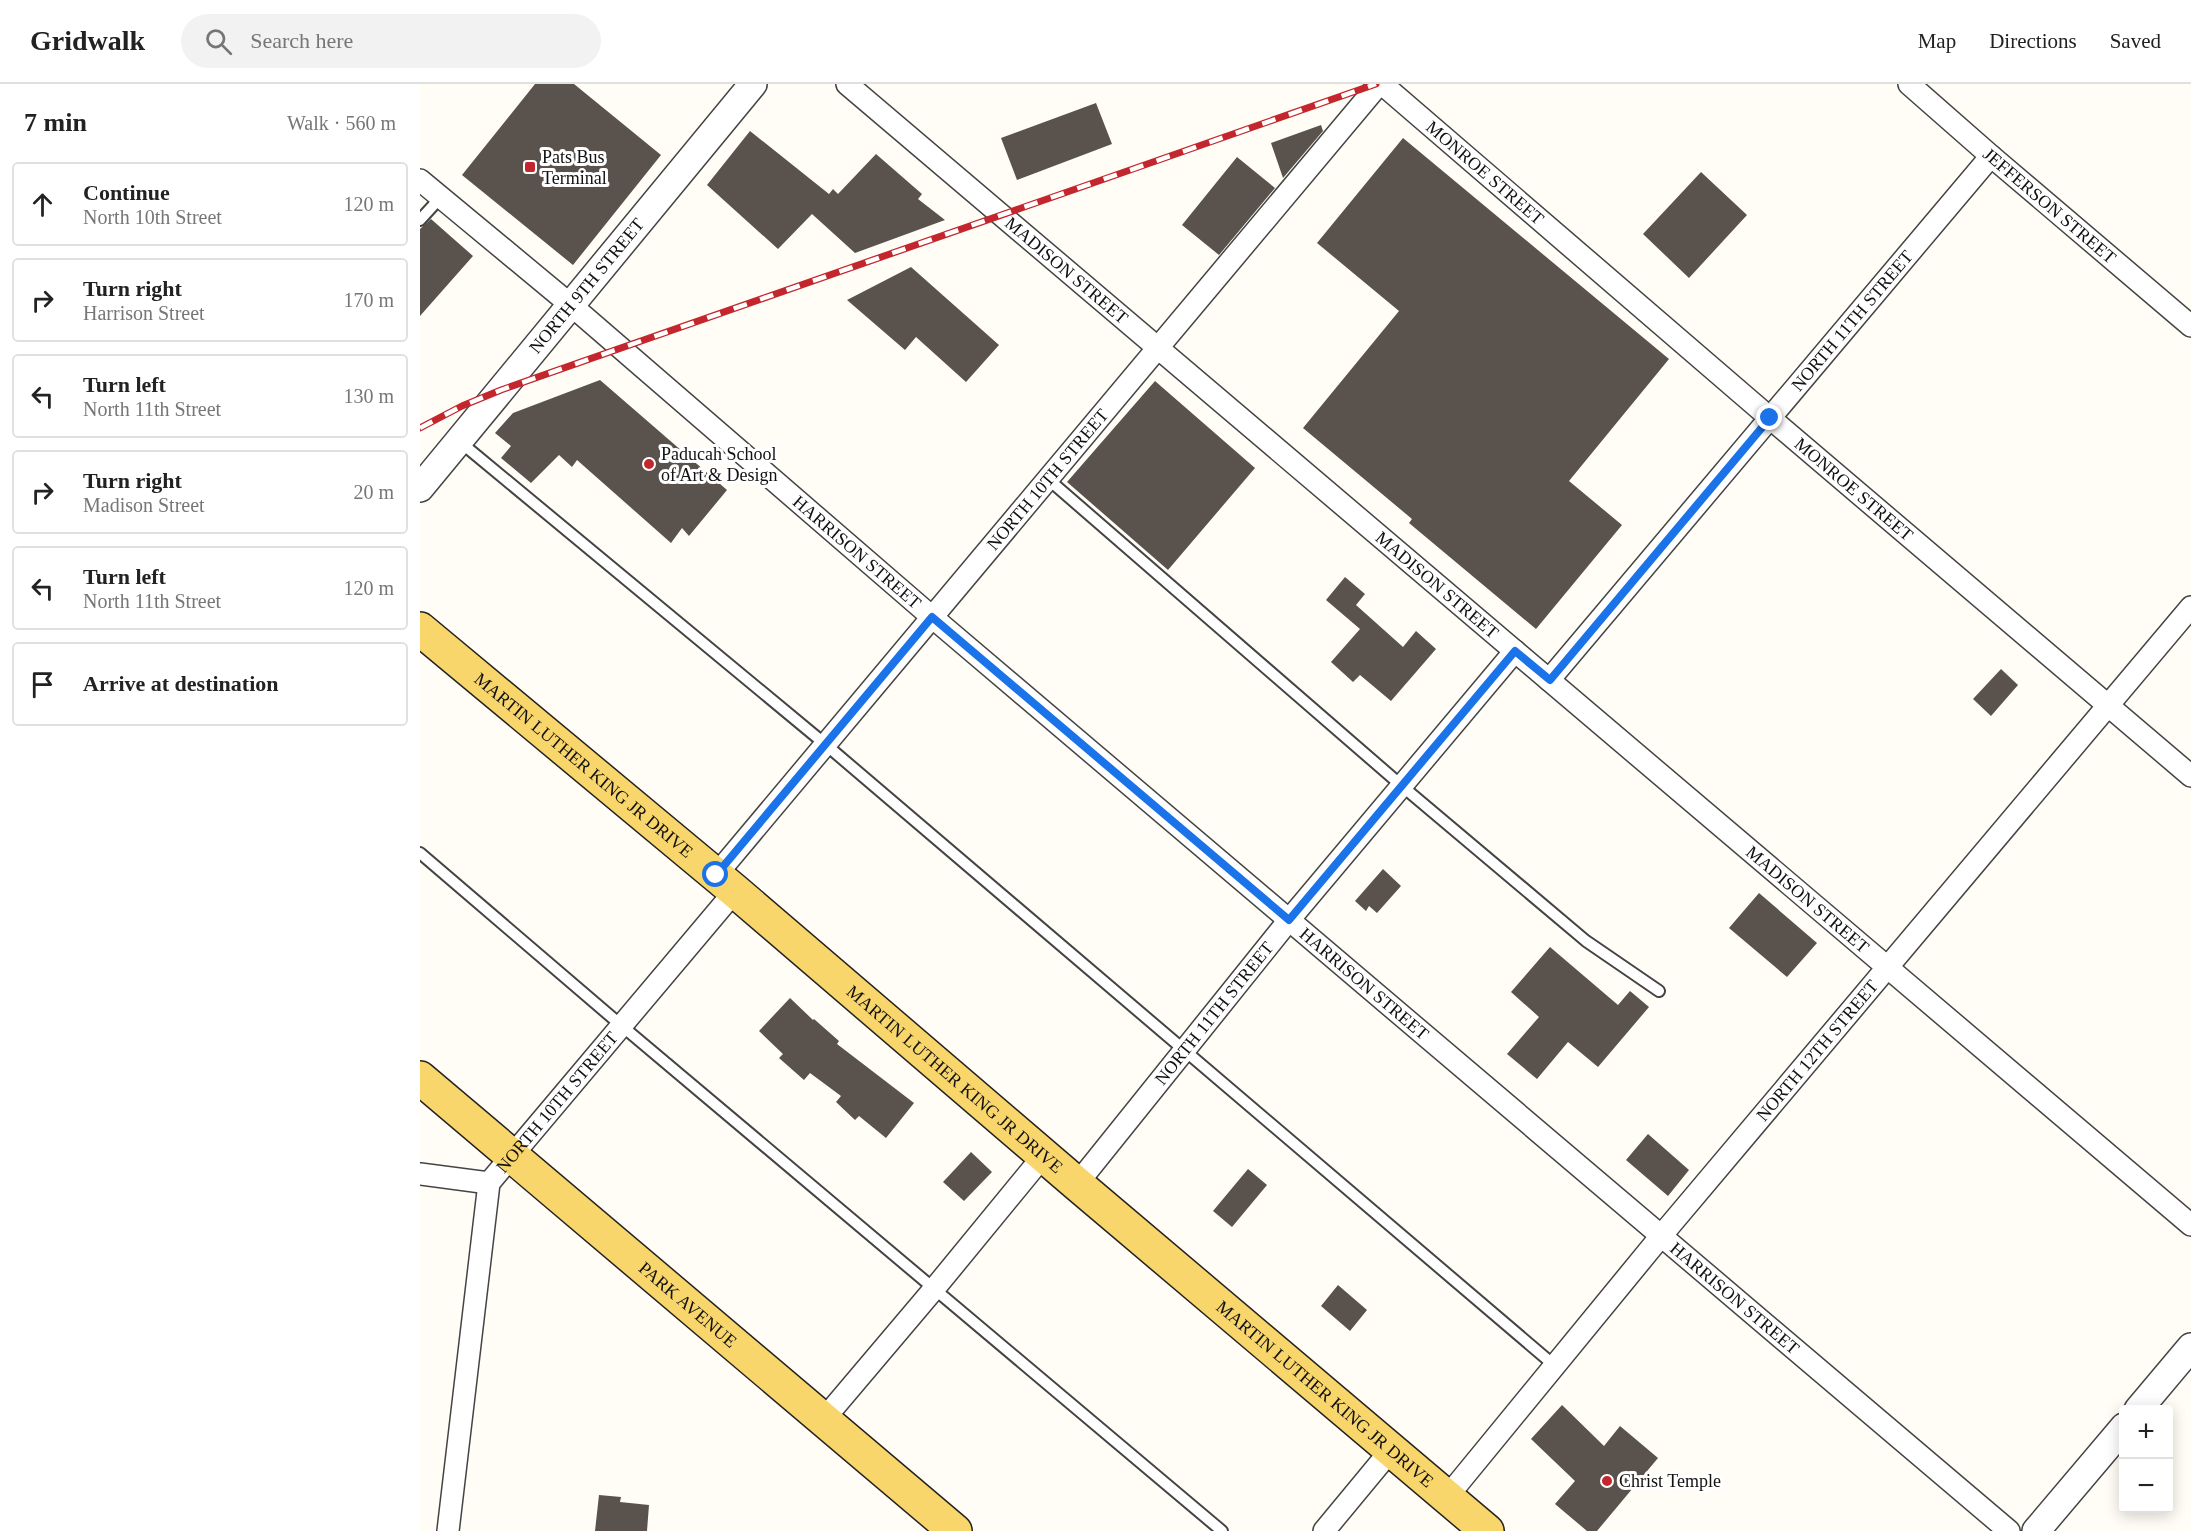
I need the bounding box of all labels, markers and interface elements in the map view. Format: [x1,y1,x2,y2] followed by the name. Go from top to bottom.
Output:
[181,14,601,68] search box
[30,25,145,56] text: Gridwalk
[202,25,235,58] icon: search
[250,28,353,53] text: Search here
[1918,29,1956,53] text: Map
[1989,29,2077,53] text: Directions
[2110,29,2161,53] text: Saved
[24,108,87,137] text: 7 min
[287,112,396,134] text: Walk · 560 m
[1422,117,1548,229] street label: MONROE STREET
[1979,144,2120,268] street label: JEFFERSON STREET
[542,147,607,188] place label: Pats Bus Terminal
[523,160,537,174] marker: Pats Bus Terminal
[83,180,170,205] text: Continue
[26,188,59,221] icon: ahead
[343,193,394,215] text: 120 m
[83,206,222,228] text: North 10th Street
[1001,213,1132,328] street label: MADISON STREET
[525,214,648,357] street label: NORTH 9TH STREET
[1787,247,1917,395] street label: NORTH 11TH STREET
[83,276,182,301] text: Turn right
[26,284,59,317] icon: right
[343,289,394,311] text: 170 m
[83,302,205,324] text: Harrison Street
[83,372,166,397] text: Turn left
[26,380,59,413] icon: left
[343,385,394,407] text: 130 m
[83,398,221,420] text: North 11th Street
[1756,404,1782,430] route end
[983,405,1112,554] street label: NORTH 10TH STREET
[1791,434,1917,545] street label: MONROE STREET
[661,444,778,485] place label: Paducah School of Art & Design
[642,457,656,471] marker: Paducah School of Art & Design
[83,468,182,493] text: Turn right
[26,476,59,509] icon: right
[353,481,394,503] text: 20 m
[789,491,925,613] street label: HARRISON STREET
[83,494,205,516] text: Madison Street
[1372,527,1502,643] street label: MADISON STREET
[83,564,166,589] text: Turn left
[26,572,59,605] icon: left
[343,577,394,599] text: 120 m
[83,590,221,612] text: North 11th Street
[26,668,59,701] icon: arrive
[470,669,697,862] street label: MARTIN LUTHER KING JR DRIVE
[83,671,279,696] text: Arrive at destination
[1742,842,1873,957] street label: MADISON STREET
[702,861,728,887] route start
[1296,924,1433,1044] street label: HARRISON STREET
[1151,938,1277,1089] street label: NORTH 11TH STREET
[1752,976,1882,1125] street label: NORTH 12TH STREET
[843,981,1067,1177] street label: MARTIN LUTHER KING JR DRIVE
[492,1028,622,1177] street label: NORTH 10TH STREET
[1666,1238,1803,1358] street label: HARRISON STREET
[635,1258,741,1352] street label: PARK AVENUE
[1212,1296,1438,1491] street label: MARTIN LUTHER KING JR DRIVE
[2119,1405,2173,1513] map controls
[2119,1405,2173,1459] button: +
[2119,1459,2173,1513] button: −
[1619,1471,1721,1491] place label: Christ Temple
[1600,1474,1614,1488] marker: Christ Temple

